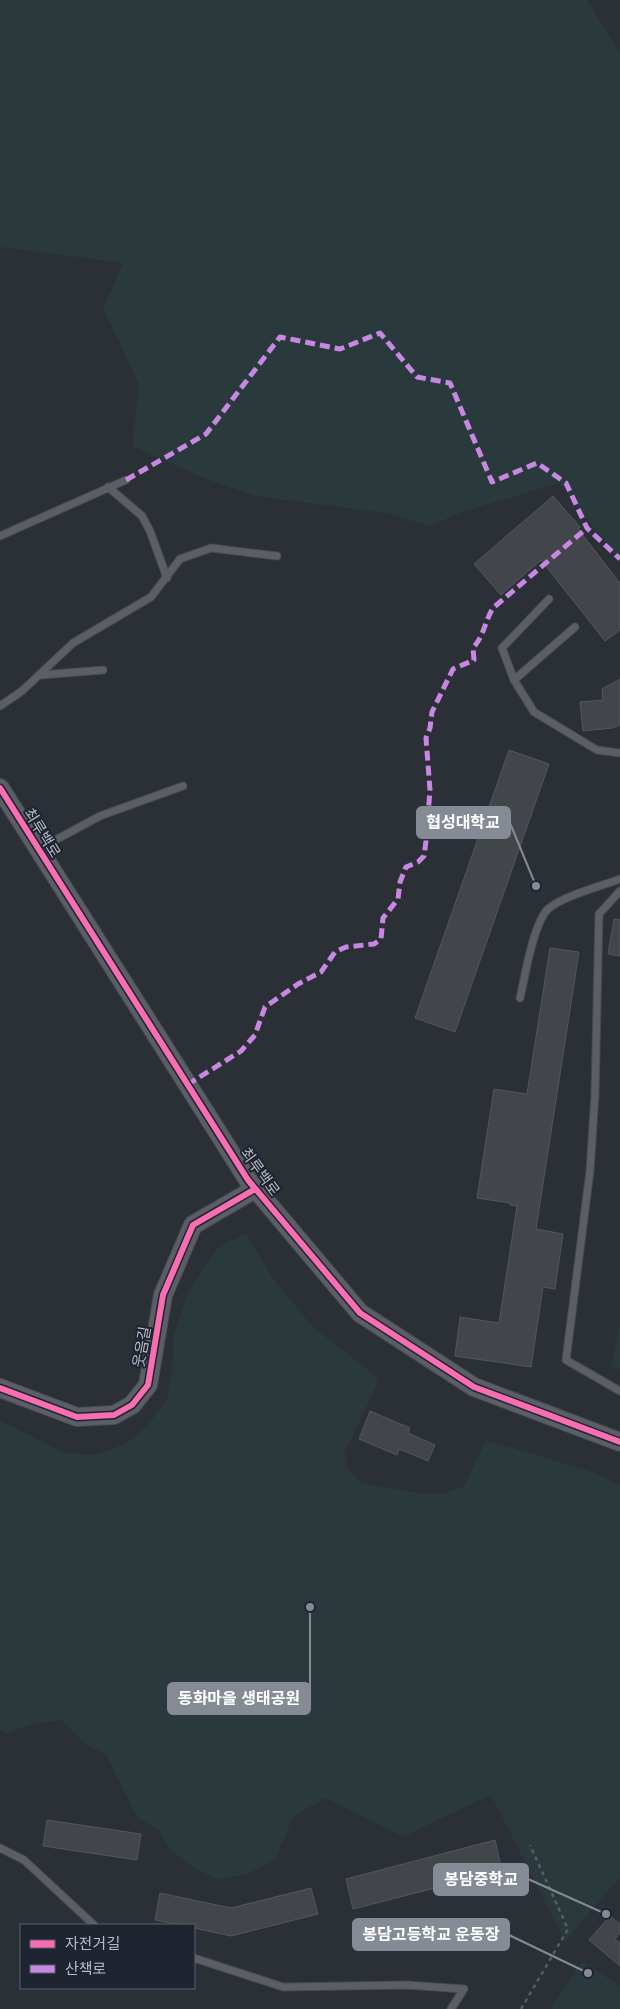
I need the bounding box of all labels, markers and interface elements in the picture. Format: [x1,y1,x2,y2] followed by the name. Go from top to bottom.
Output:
[20,804,65,861] street label: 최루백로
[417,807,510,838] callout: 협성대학교
[426,812,500,832] text: 협성대학교
[236,1144,284,1200] street label: 최루백로
[129,1325,154,1369] street label: 웃음길
[168,1683,310,1714] callout: 동화마을 생태공원
[178,1688,300,1708] text: 동화마을 생태공원
[434,1864,528,1895] callout: 봉담중학교
[444,1869,518,1889] text: 봉담중학교
[353,1919,509,1950] callout: 봉담고등학교 운동장
[20,1924,195,1989] legend
[363,1924,500,1944] text: 봉담고등학교 운동장
[65,1934,120,1953] text: 자전거길
[65,1959,106,1978] text: 산책로

